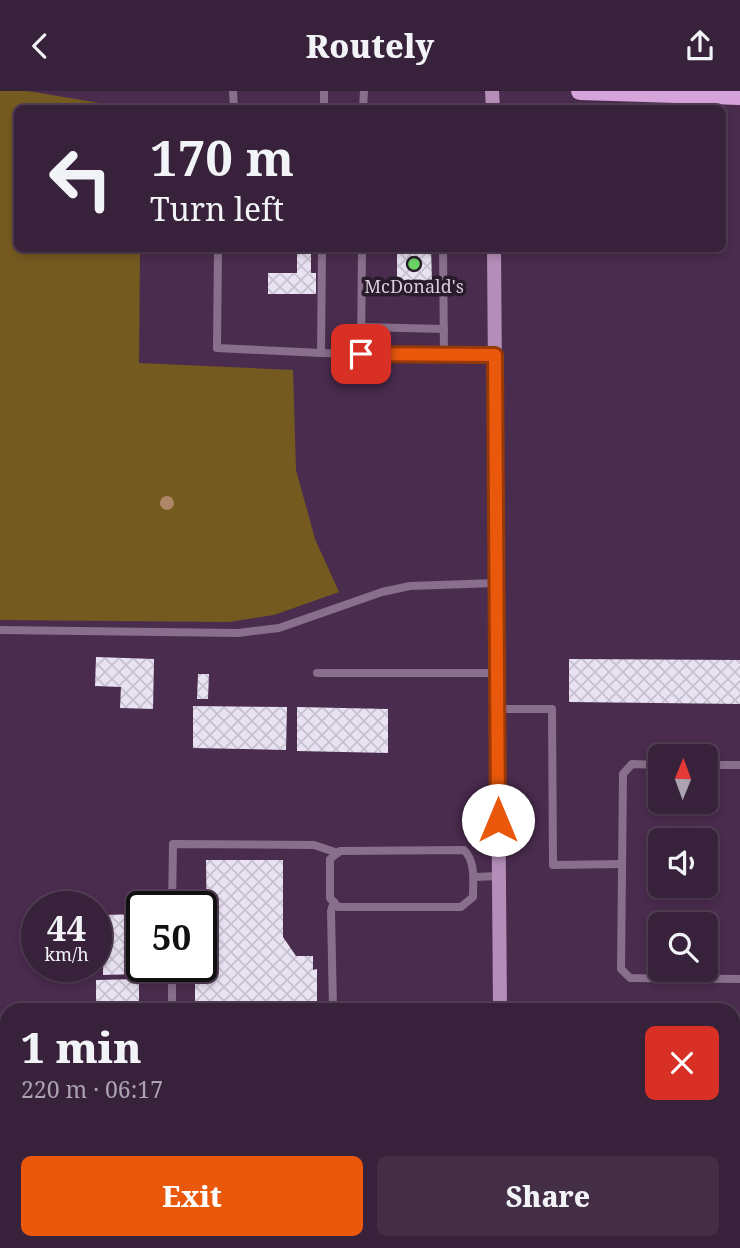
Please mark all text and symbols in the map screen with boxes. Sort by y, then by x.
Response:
text: Routely [306,24,434,67]
icon: back [21,27,59,65]
icon: share [681,27,719,65]
text: 170 m [150,124,294,190]
icon: left [35,133,126,224]
text: Turn left [150,187,284,230]
marker: McDonald's [406,256,422,272]
place label: McDonald's [364,274,464,298]
pin [331,324,391,384]
icon: arrive [342,335,380,373]
north arrow [648,744,718,814]
map controls [648,744,718,982]
position arrow [461,783,535,857]
button: sound [648,828,718,898]
speed limit sign: 50 [126,891,217,982]
text: 44 [47,904,86,951]
button: search [648,912,718,982]
text: km/h [44,942,89,966]
text: 1 min [21,1018,142,1075]
button: close [645,1026,719,1100]
text: 220 m · 06:17 [21,1073,163,1105]
button: Exit [21,1156,363,1236]
button: Share [377,1156,719,1236]

